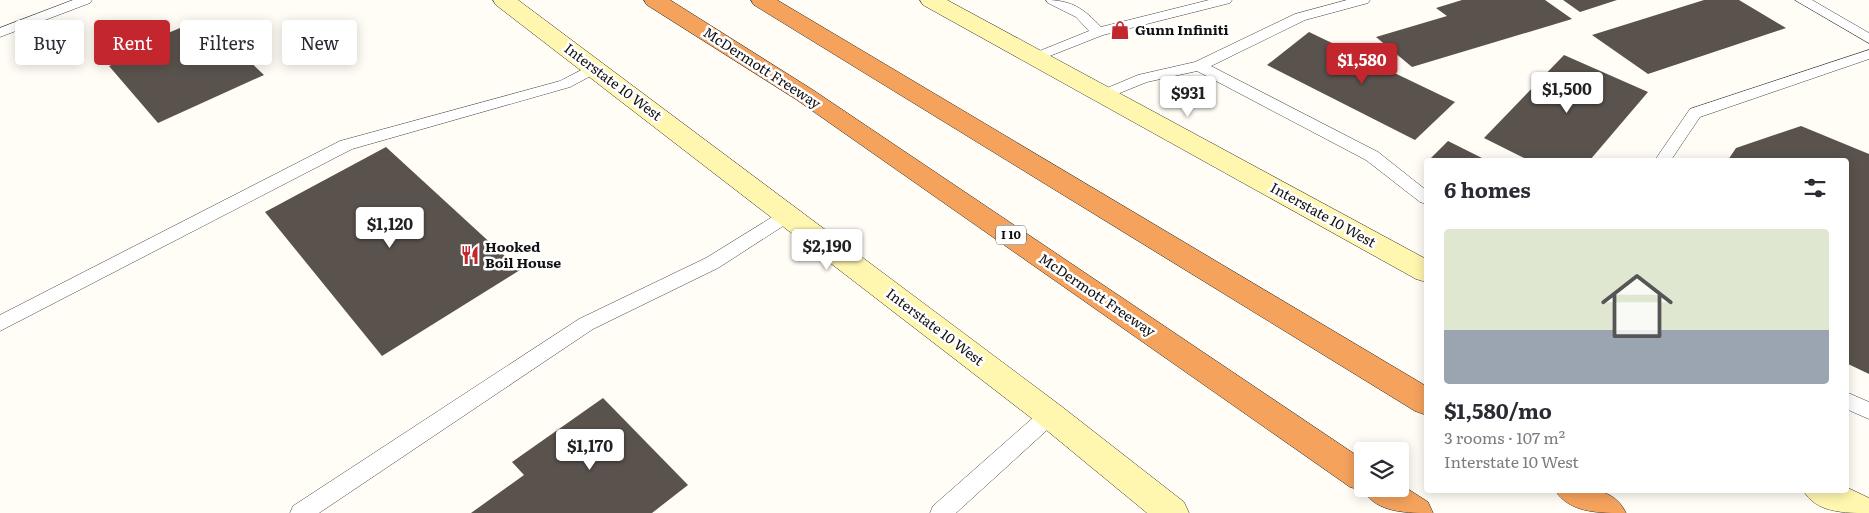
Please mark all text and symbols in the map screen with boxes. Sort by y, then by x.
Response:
shop icon: Gunn Infiniti [1109,19,1131,41]
place label: Gunn Infiniti [1135,19,1229,39]
chip: Buy [15,20,84,65]
chip: Rent [94,20,170,65]
chip: Filters [180,20,272,65]
chip: New [282,20,357,65]
street label: McDermott Freeway [700,22,826,113]
street label: Interstate 10 West [560,38,667,125]
pin: $1,580 [1321,42,1403,85]
text: $1,580 [1337,47,1387,71]
pin: $1,500 [1526,72,1608,114]
pin: $931 [1158,76,1218,118]
text: $1,500 [1542,76,1592,100]
text: $931 [1171,80,1205,104]
text: 6 homes [1444,173,1531,204]
icon: filters [1801,174,1829,202]
street label: Interstate 10 West [1267,177,1380,252]
pin: $1,120 [349,206,431,249]
text: $1,120 [367,211,413,235]
road number: I 10 [996,226,1026,244]
pin: $2,190 [786,228,868,271]
text: $2,190 [802,233,852,257]
place label: Hooked Boil House [485,236,561,272]
restaurant icon: Hooked Boil House [459,244,481,266]
street label: McDermott Freeway [1035,248,1161,341]
icon: home [1592,261,1682,351]
street label: Interstate 10 West [882,283,989,370]
text: $1,580/mo [1444,394,1552,425]
text: 3 rooms · 107 m² [1444,425,1565,449]
pin: $1,170 [549,428,631,471]
text: $1,170 [567,433,613,457]
map controls [1354,442,1409,497]
button: layers [1354,442,1409,497]
text: Interstate 10 West [1444,449,1579,473]

